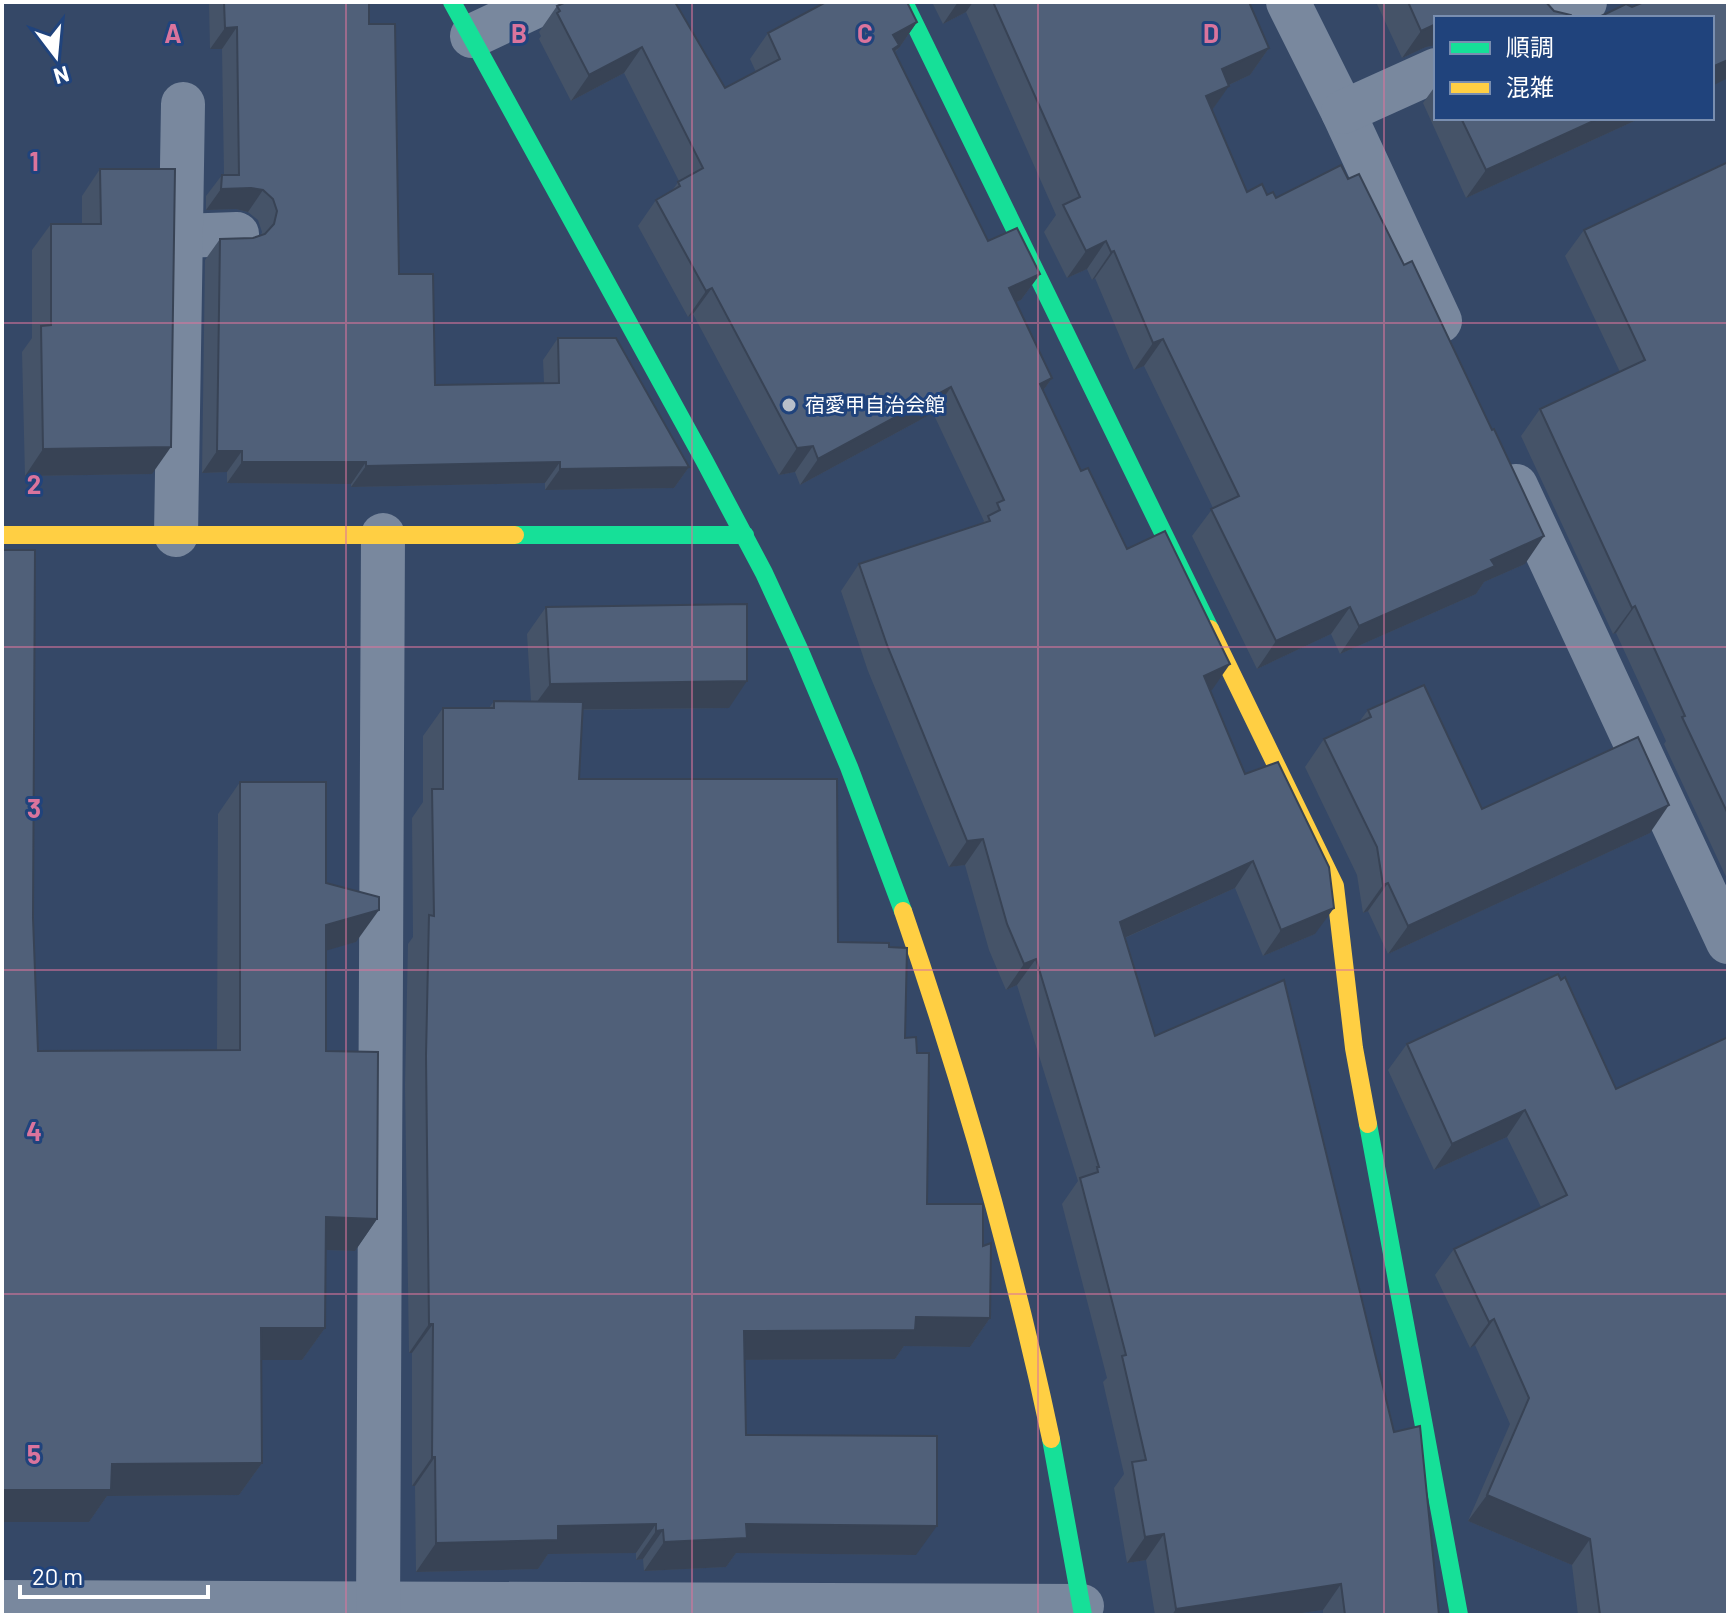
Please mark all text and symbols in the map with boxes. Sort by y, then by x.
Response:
north arrow [16,16,96,96]
legend [1434,16,1714,120]
text: A [164,17,182,48]
text: B [511,17,527,48]
text: C [857,17,873,48]
text: D [1203,17,1219,48]
text: 順調 [1506,32,1554,61]
text: N [51,62,72,91]
text: 混雑 [1506,72,1554,101]
text: 1 [29,145,39,176]
place label: 宿愛甲自治会館 [805,392,945,416]
marker: 宿愛甲自治会館 [780,396,798,414]
text: 2 [27,468,41,499]
text: 3 [27,792,41,823]
text: 4 [26,1115,42,1146]
text: 5 [27,1438,41,1469]
scale bar [20,1549,208,1599]
text: 20 m [32,1561,83,1590]

